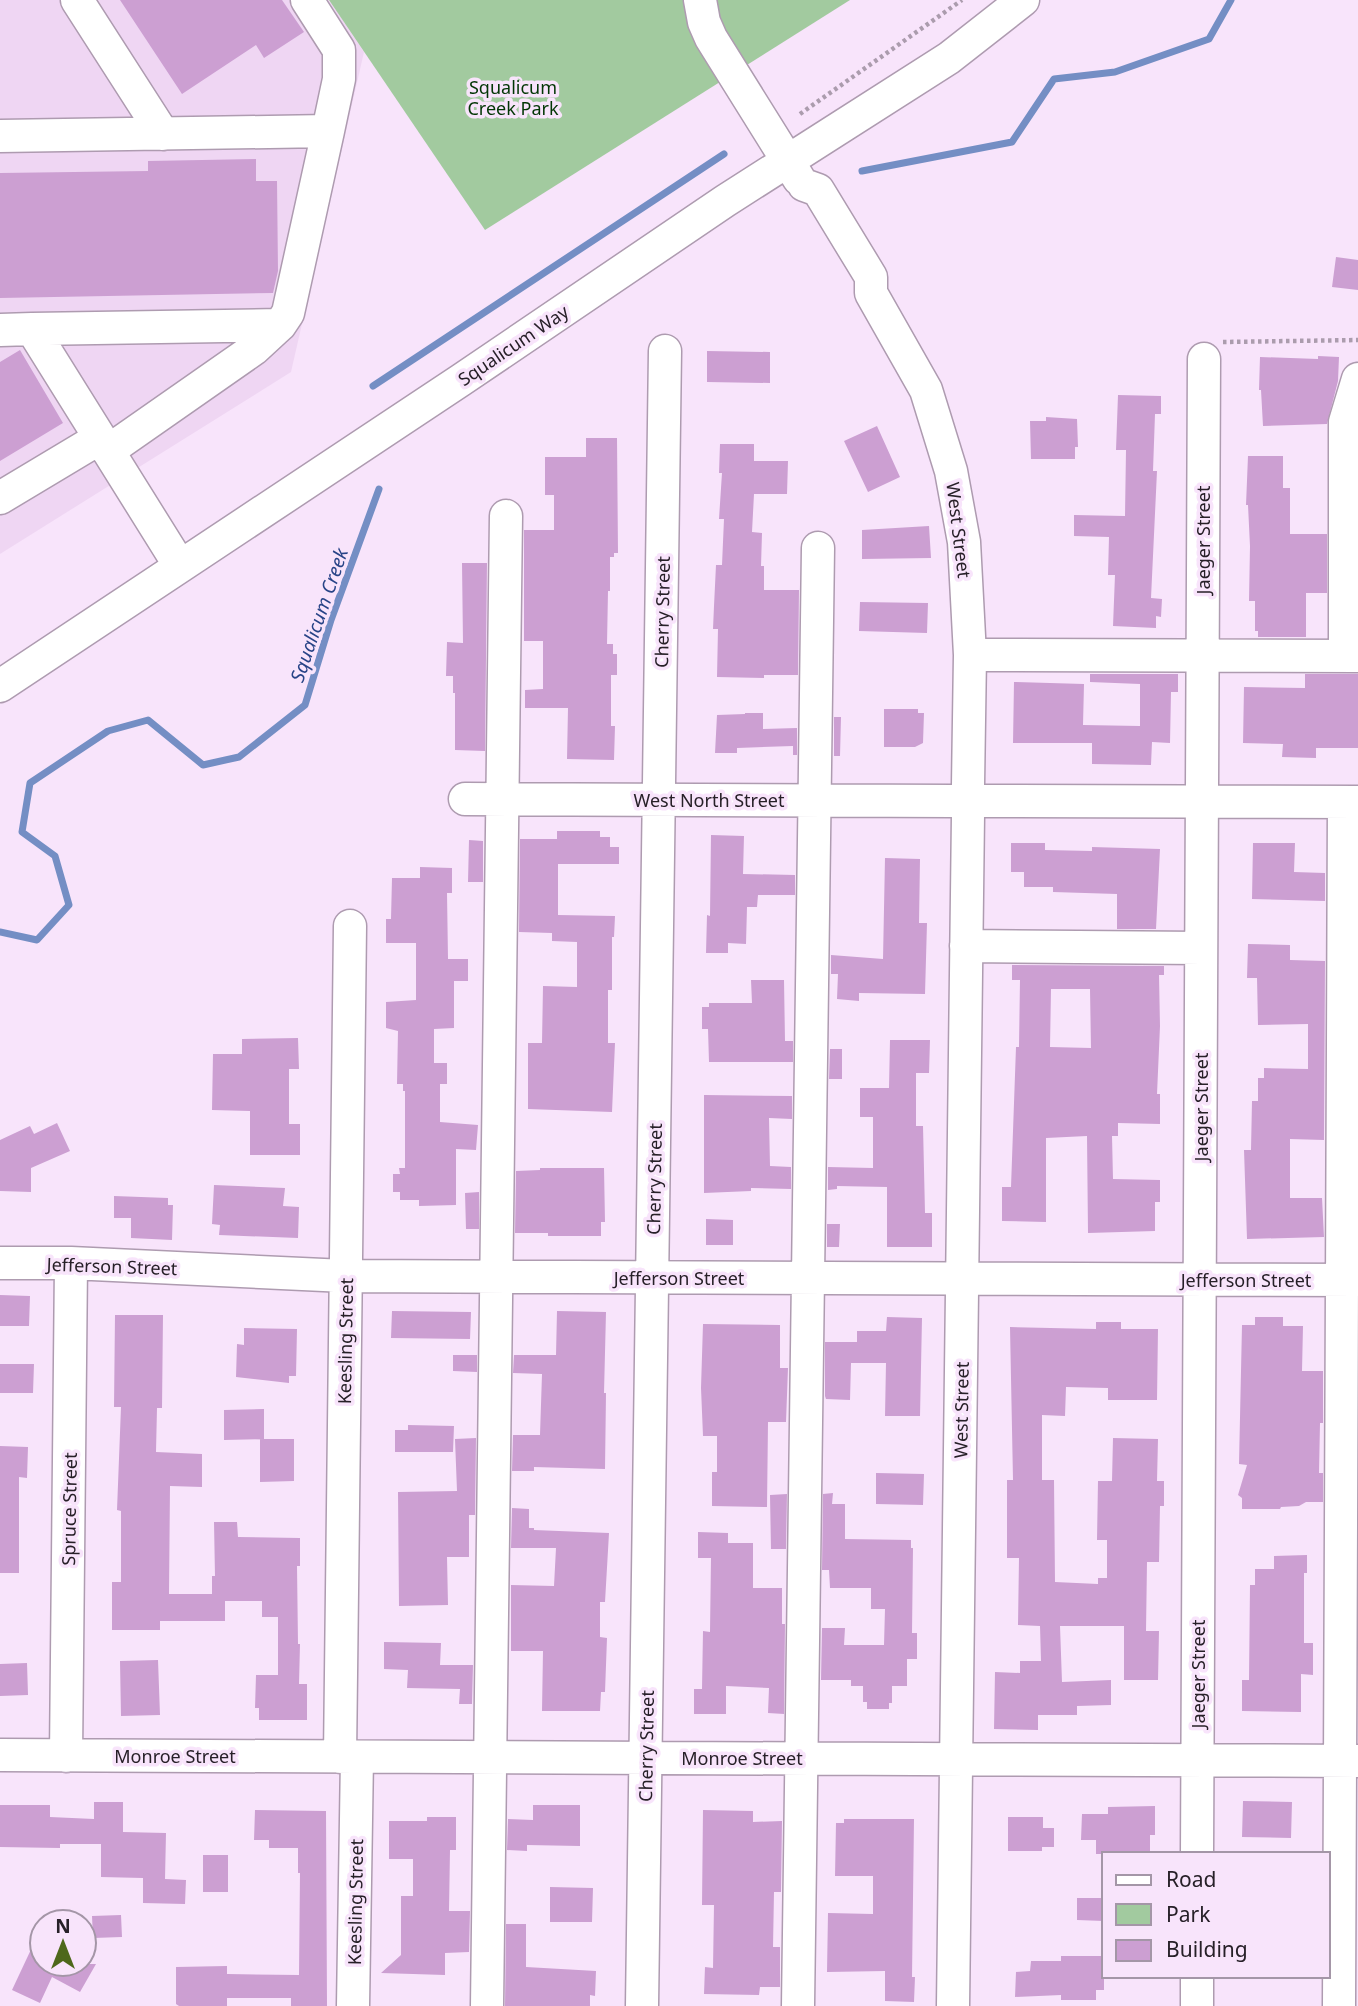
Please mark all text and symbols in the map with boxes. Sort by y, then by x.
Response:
park label: Squalicum Creek Park [467,75,559,120]
street label: Squalicum Way [453,299,574,391]
street label: West Street [941,481,977,580]
street label: Jaeger Street [1191,485,1215,596]
water label: Squalicum Creek [284,544,354,685]
street label: Cherry Street [649,555,675,668]
street label: West North Street [634,788,785,812]
street label: Jaeger Street [1189,1052,1213,1163]
street label: Cherry Street [641,1122,667,1235]
street label: Jefferson Street [44,1252,178,1280]
street label: Jefferson Street [612,1266,745,1290]
street label: Jefferson Street [1179,1268,1312,1292]
street label: Keesling Street [332,1277,358,1404]
street label: West Street [948,1361,974,1458]
street label: Spruce Street [56,1452,82,1566]
street label: Jaeger Street [1186,1619,1210,1730]
street label: Cherry Street [633,1689,659,1802]
street label: Monroe Street [114,1744,236,1768]
street label: Monroe Street [681,1746,803,1770]
street label: Keesling Street [342,1838,368,1965]
legend [1102,1852,1330,1978]
text: Road [1166,1865,1216,1893]
text: Park [1166,1900,1211,1928]
north arrow [28,1908,98,1978]
text: N [55,1913,71,1939]
text: Building [1166,1935,1248,1963]

